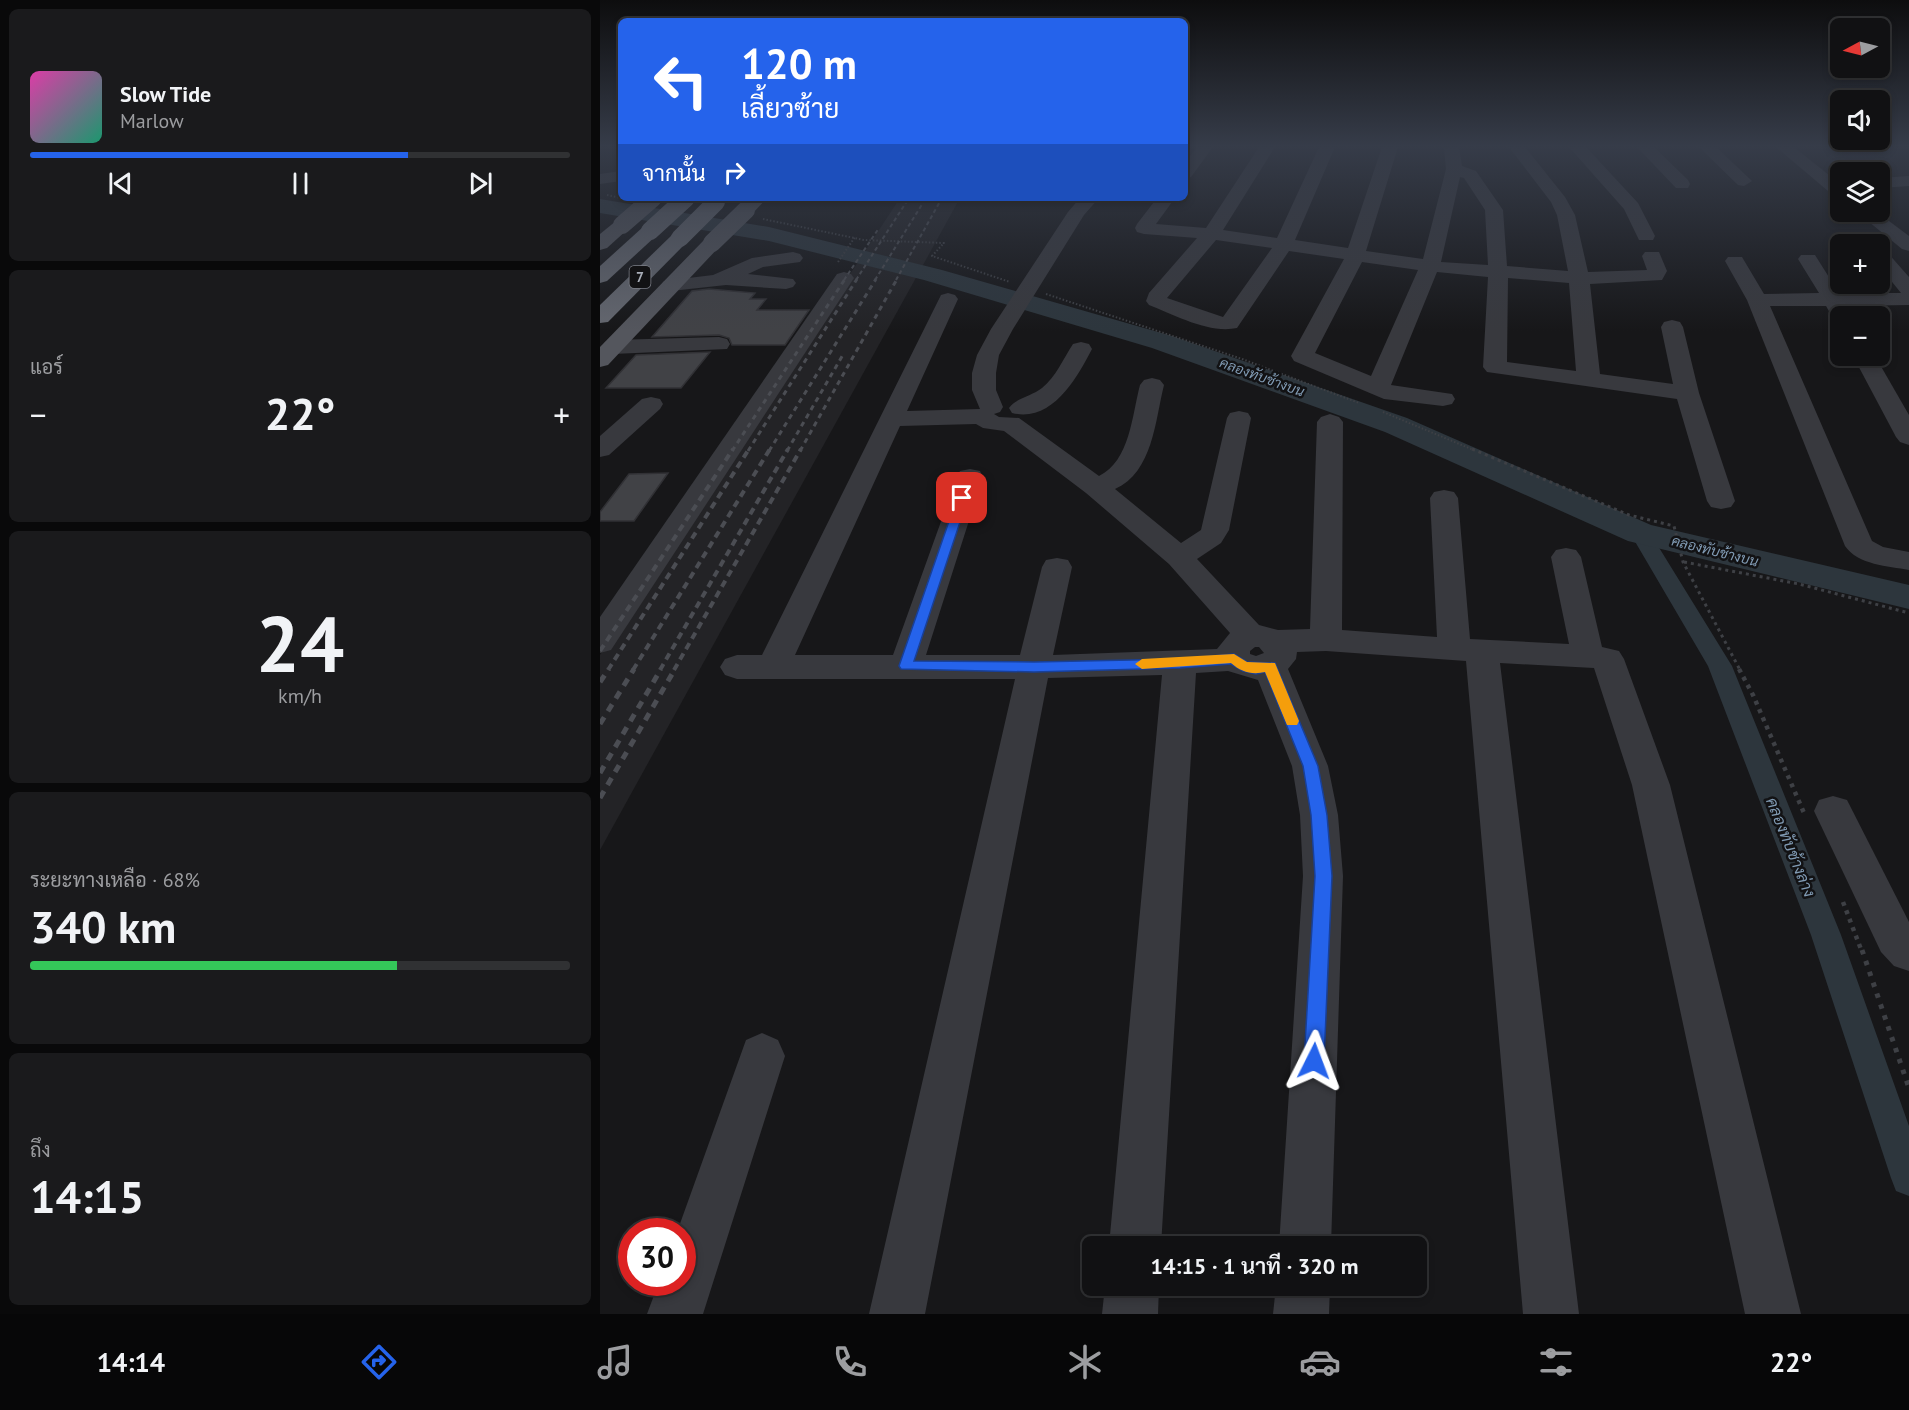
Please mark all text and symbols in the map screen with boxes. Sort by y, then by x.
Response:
north arrow [1830,18,1890,78]
map controls [1830,18,1890,366]
text: 120 m [741,36,857,91]
icon: left [642,42,720,120]
text: Slow Tide [120,80,211,108]
button: sound [1830,90,1890,150]
text: เลี้ยวซ้าย [741,91,839,125]
text: Marlow [120,108,184,134]
icon: right [718,156,751,189]
text: จากนั้น [642,159,706,187]
button: layers [1830,162,1890,222]
icon: previous [104,167,137,200]
icon: pause [284,167,317,200]
icon: next [464,167,497,200]
button: + [1830,234,1890,294]
road number: 7 [630,266,651,288]
button: − [1830,306,1890,366]
water label: คลองทับช้างบน [1217,353,1307,401]
text: แอร์ [30,354,63,380]
text: 22° [265,384,335,442]
text: − [30,393,47,436]
text: + [553,393,570,436]
pin [936,472,987,523]
icon: arrive [945,481,978,514]
water label: คลองทับช้างบน [1670,532,1760,571]
text: 24 [256,593,344,694]
text: km/h [278,683,322,709]
water label: คลองทับช้างล่าง [1762,794,1821,900]
text: ระยะทางเหลือ · 68% [30,867,200,893]
text: 340 km [30,897,176,955]
position arrow [1282,1029,1346,1093]
text: ถึง [30,1137,51,1163]
text: 14:15 [30,1167,144,1225]
speed limit sign: 30 [618,1218,696,1296]
text: 14:15 · 1 นาที · 320 m [1151,1252,1358,1280]
icon: directions [358,1341,400,1383]
icon: music [594,1341,636,1383]
icon: phone [829,1341,871,1383]
icon: climate [1064,1341,1106,1383]
icon: car [1299,1341,1341,1383]
icon: filters [1535,1341,1577,1383]
text: 14:14 [97,1345,165,1379]
text: 22° [1770,1345,1812,1379]

